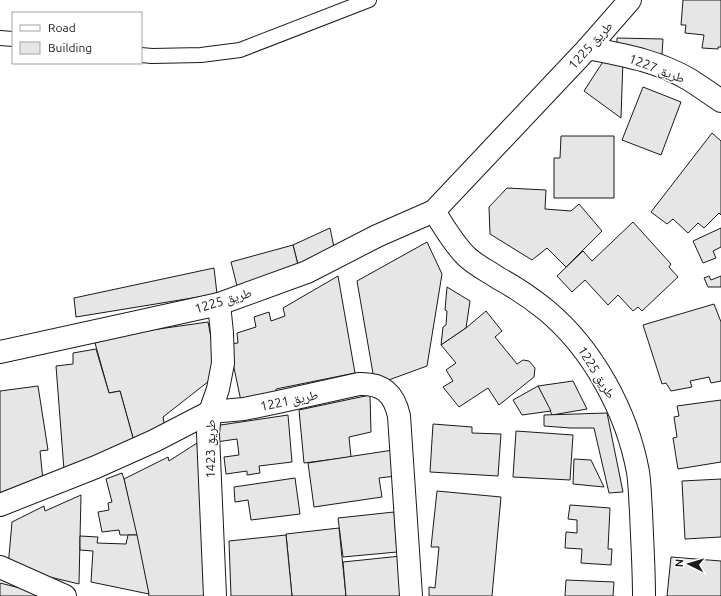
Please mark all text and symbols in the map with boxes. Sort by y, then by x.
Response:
legend [12,12,142,64]
street label: طريق 1225 [565,18,616,73]
text: Road [48,21,76,34]
text: Building [48,41,92,54]
street label: طريق 1227 [626,51,687,87]
street label: طريق 1225 [193,285,254,317]
street label: طريق 1225 [574,343,619,402]
street label: طريق 1221 [259,387,320,415]
street label: طريق 1423 [203,420,219,478]
north arrow [669,544,709,584]
text: N [673,559,685,568]

